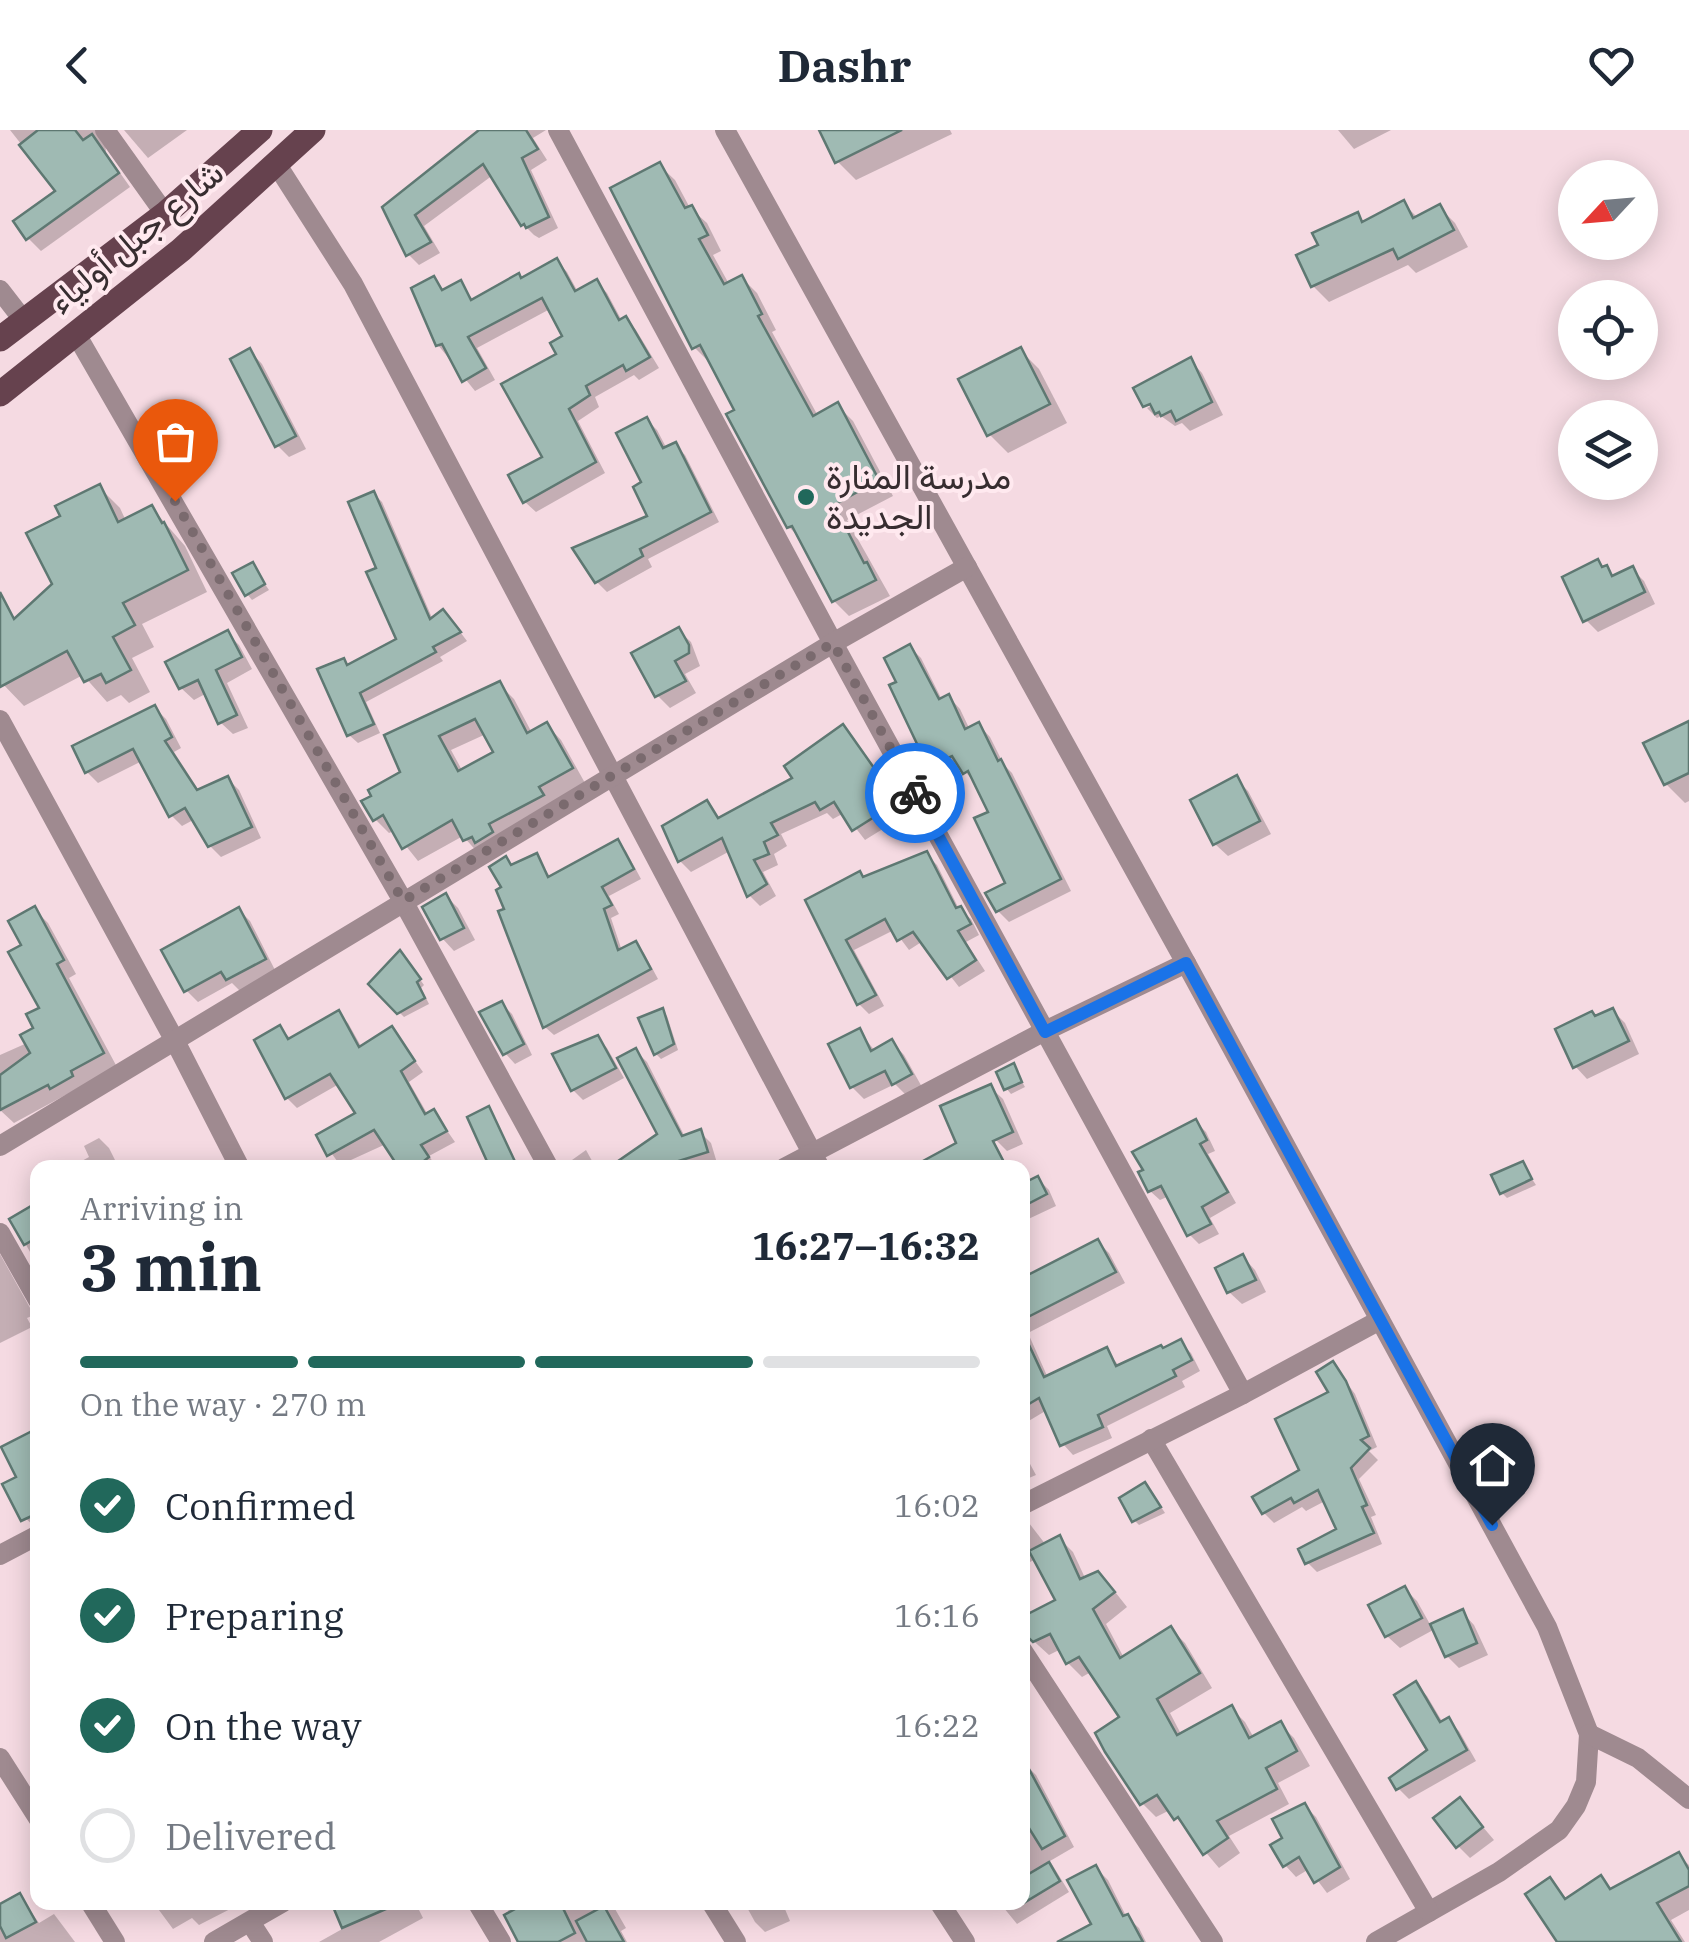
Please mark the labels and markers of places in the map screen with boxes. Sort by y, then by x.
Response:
pin [133,399,218,502]
place label: مدرسة المنارة الجديدة [826,453,1011,539]
marker: مدرسة المنارة الجديدة [795,486,817,508]
pin [1450,1423,1535,1526]

